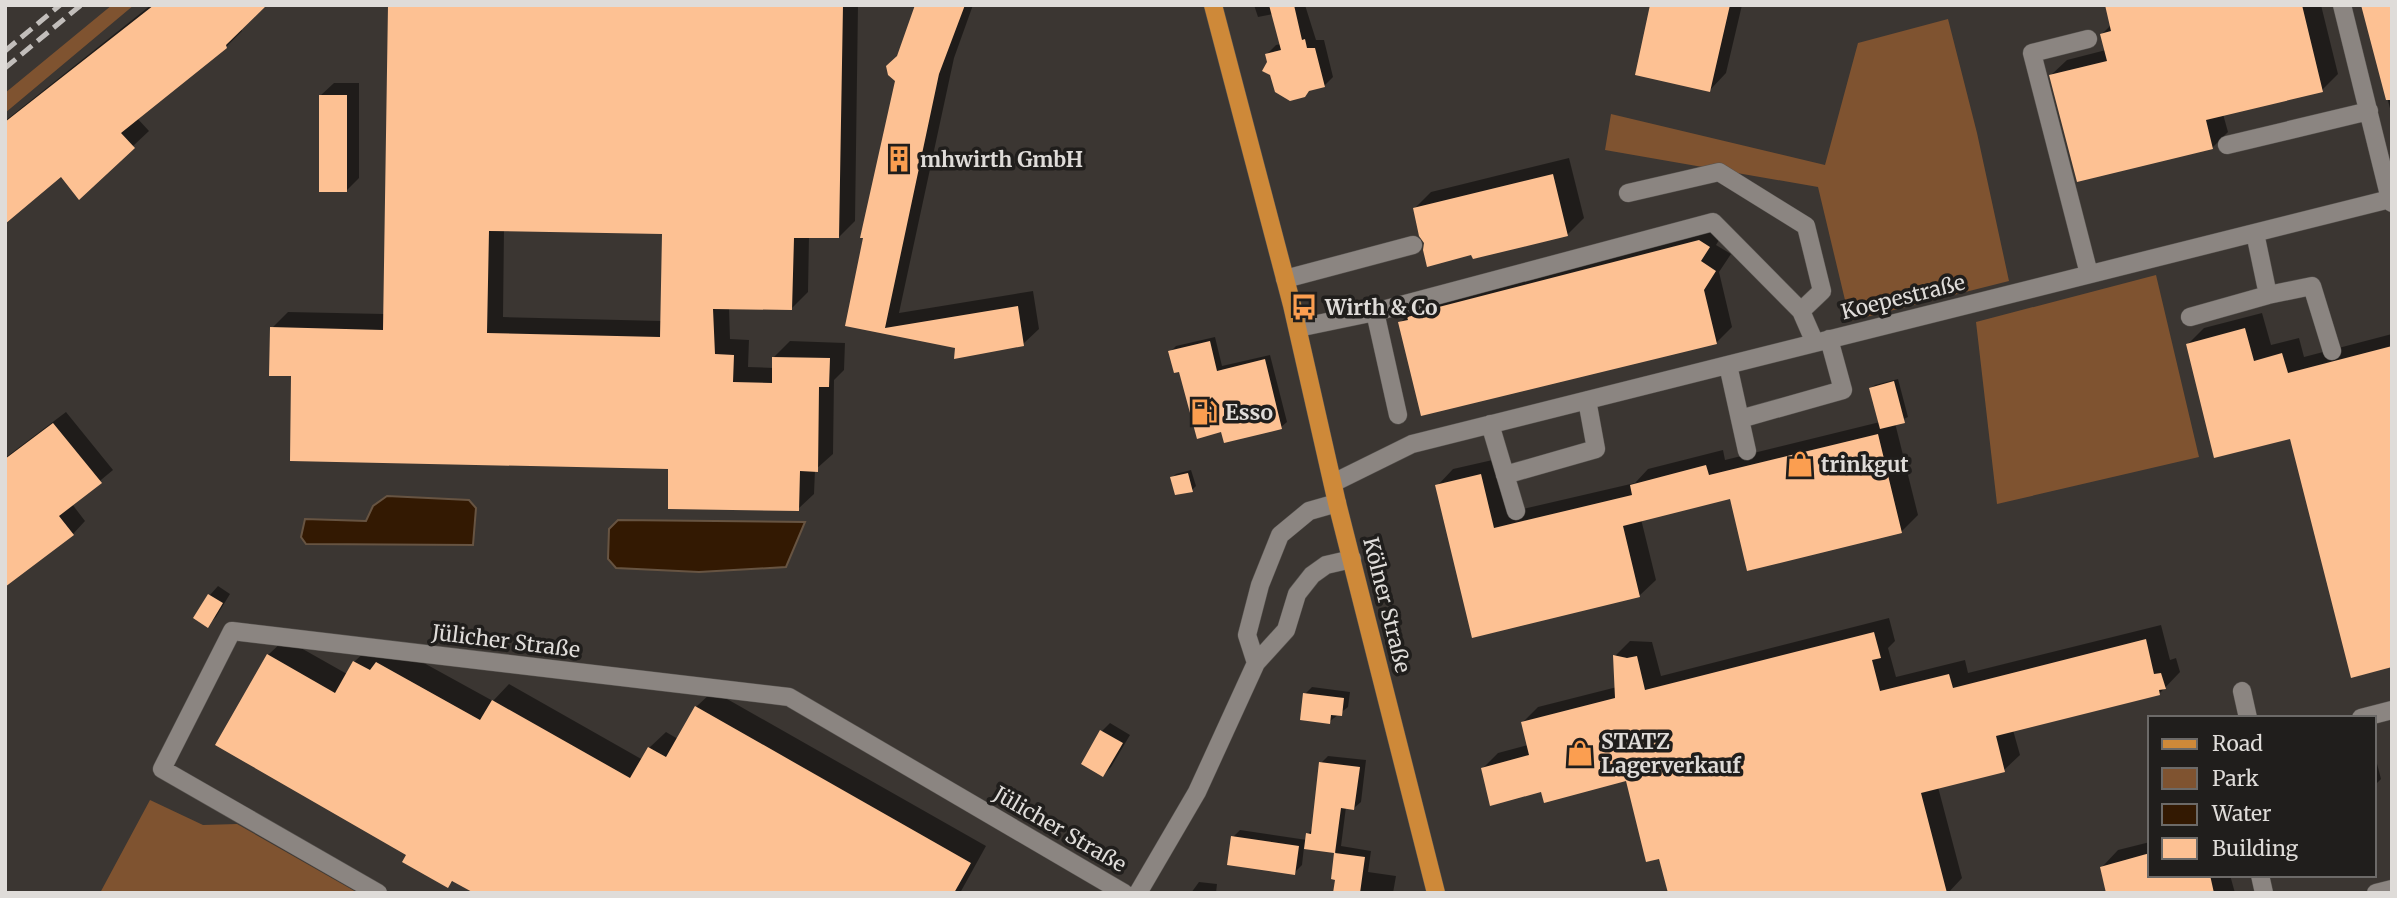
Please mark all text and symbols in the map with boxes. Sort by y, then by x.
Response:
building icon: mhwirth GmbH [884,144,914,174]
place label: mhwirth GmbH [920,146,1083,173]
street label: Koepestraße [1838,269,1968,325]
bus stop icon: Wirth & Co [1289,292,1319,322]
place label: Wirth & Co [1324,294,1438,321]
fuel station icon: Esso [1189,397,1219,427]
place label: Esso [1225,399,1273,426]
shop icon: trinkgut [1785,449,1815,479]
place label: trinkgut [1821,451,1909,478]
street label: Kölner Straße [1357,534,1417,676]
street label: Jülicher Straße [429,618,582,663]
legend [2148,716,2376,877]
place label: STATZ Lagerverkauf [1601,728,1742,779]
text: Road [2212,730,2263,757]
shop icon: STATZ Lagerverkauf [1565,738,1595,768]
text: Park [2212,765,2259,792]
street label: Jülicher Straße [988,780,1131,878]
text: Water [2211,800,2271,827]
text: Building [2212,835,2299,862]

